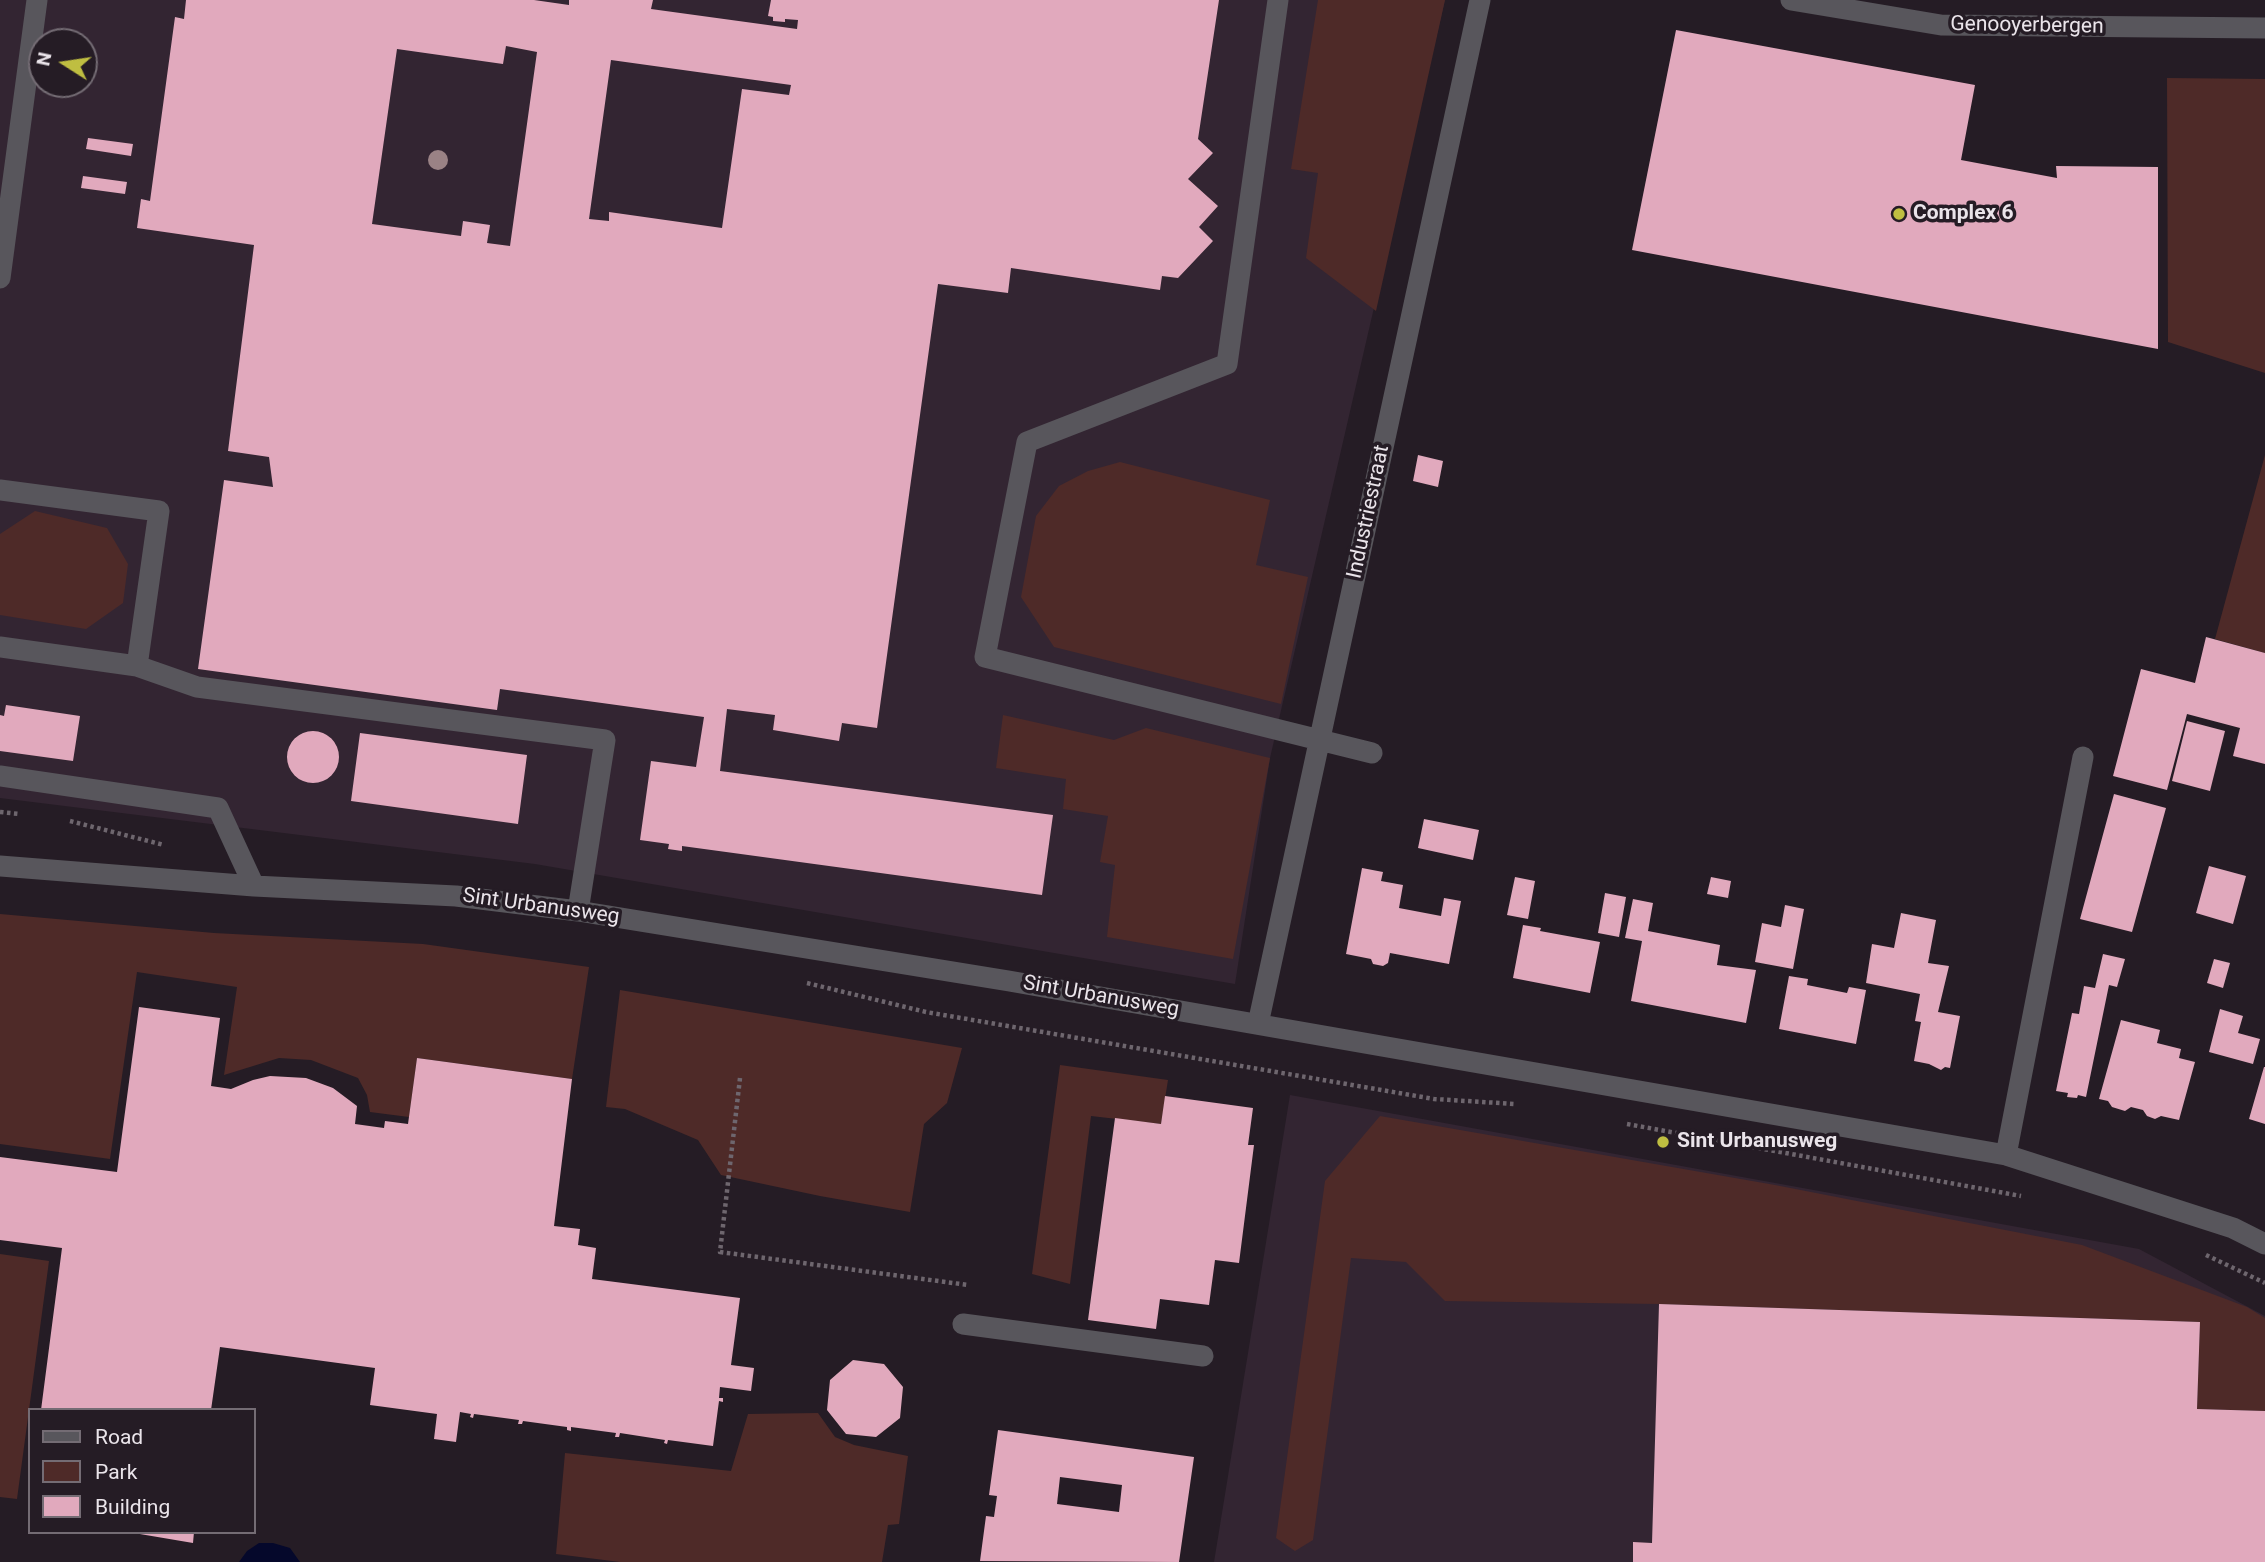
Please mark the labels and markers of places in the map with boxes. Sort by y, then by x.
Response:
place label: Complex 6 [1913,201,2013,227]
marker: Complex 6 [1891,206,1907,222]
place label: Sint Urbanusweg [1677,1129,1837,1155]
marker: Sint Urbanusweg [1655,1134,1671,1150]

